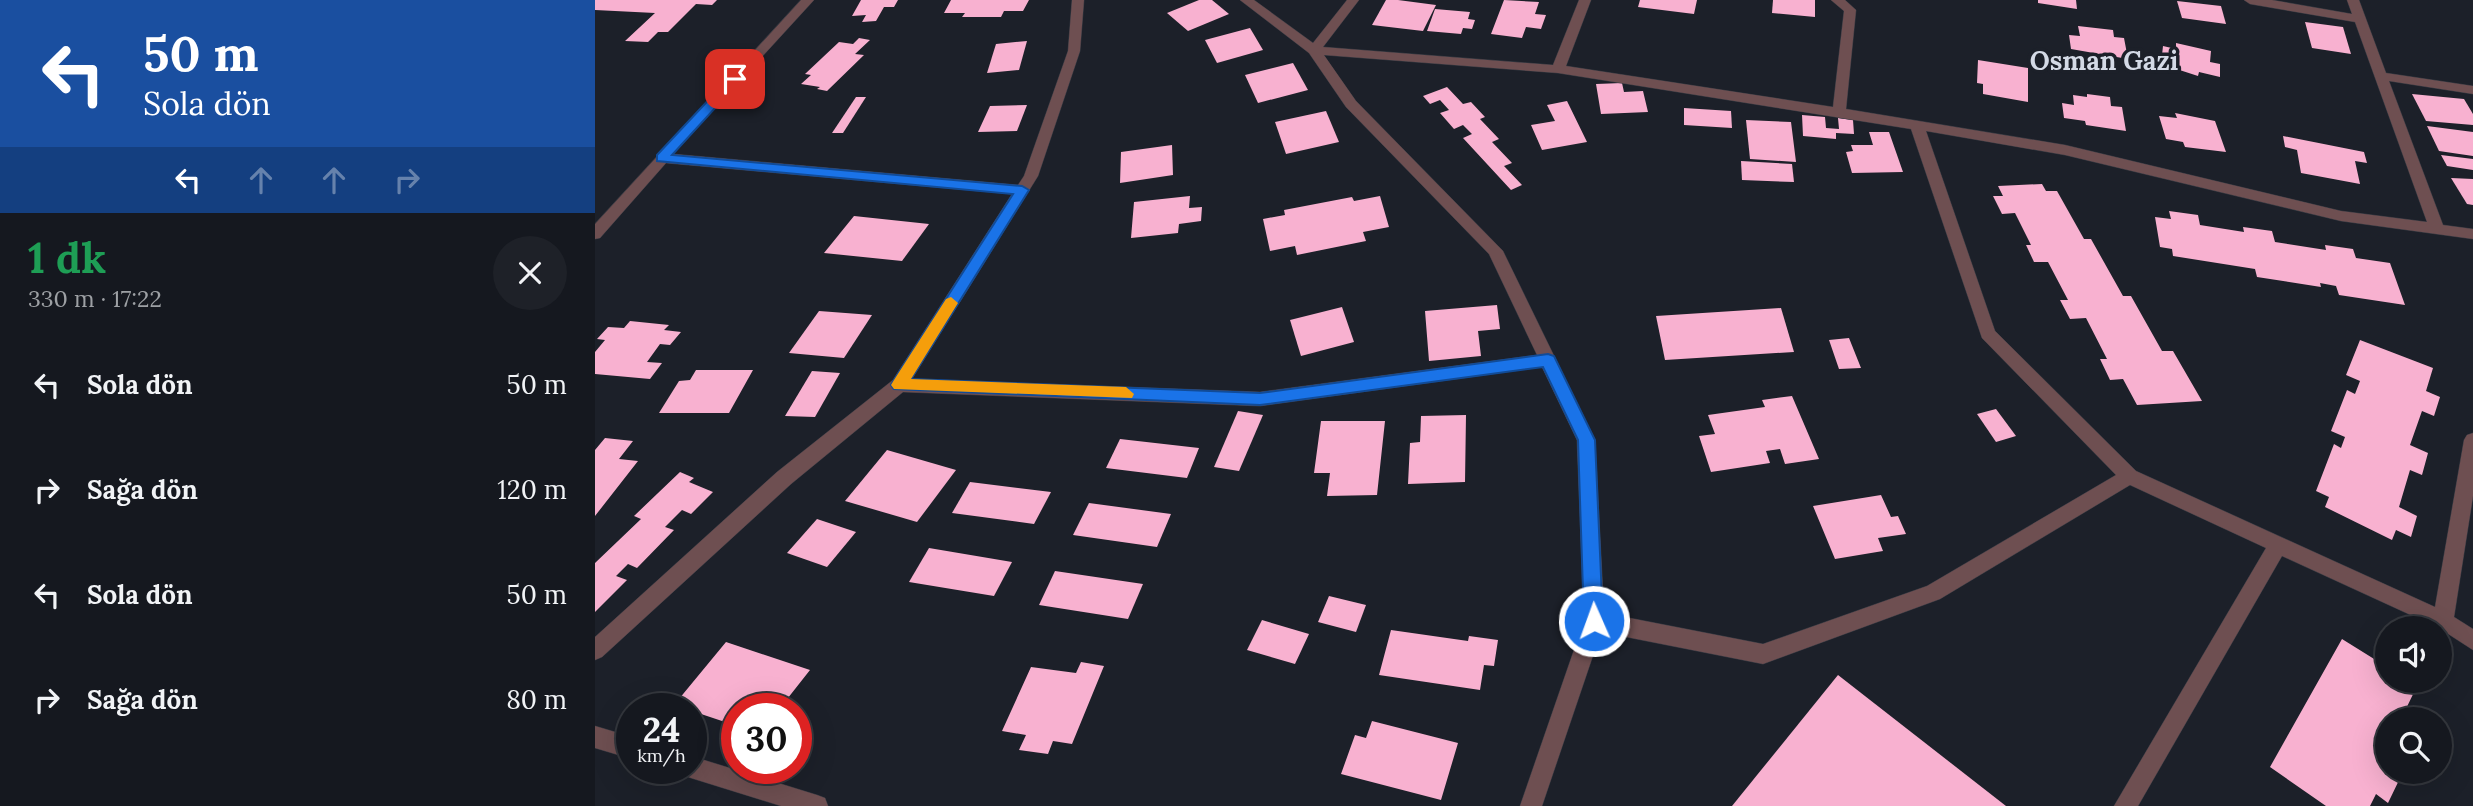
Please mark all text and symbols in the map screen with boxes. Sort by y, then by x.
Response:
text: 50 m [143,22,259,84]
icon: left [28,28,119,119]
district label: Osman Gazi [2030,44,2178,77]
pin [705,49,765,109]
icon: arrive [716,60,754,98]
text: Sola dön [143,83,271,124]
icon: left [169,161,207,199]
icon: ahead [242,161,280,199]
icon: ahead [315,161,353,199]
icon: right [388,161,426,199]
text: 1 dk [28,231,106,285]
button: close [493,236,567,310]
text: 330 m · 17:22 [28,284,162,313]
icon: left [28,366,66,404]
text: Sola dön [87,368,193,401]
text: 50 m [507,368,567,401]
icon: right [28,471,66,509]
text: Sağa dön [87,473,198,506]
text: 120 m [497,473,567,506]
icon: left [28,576,66,614]
text: Sola dön [87,578,193,611]
text: 50 m [507,578,567,611]
position arrow [1557,584,1631,658]
map controls [2375,616,2452,784]
button: sound [2375,616,2452,693]
icon: right [28,681,66,719]
text: Sağa dön [87,683,198,716]
text: 80 m [506,683,567,716]
speed limit sign: 30 [721,693,812,784]
text: 24 [643,707,680,752]
button: search [2375,707,2452,784]
text: km/h [637,744,686,767]

